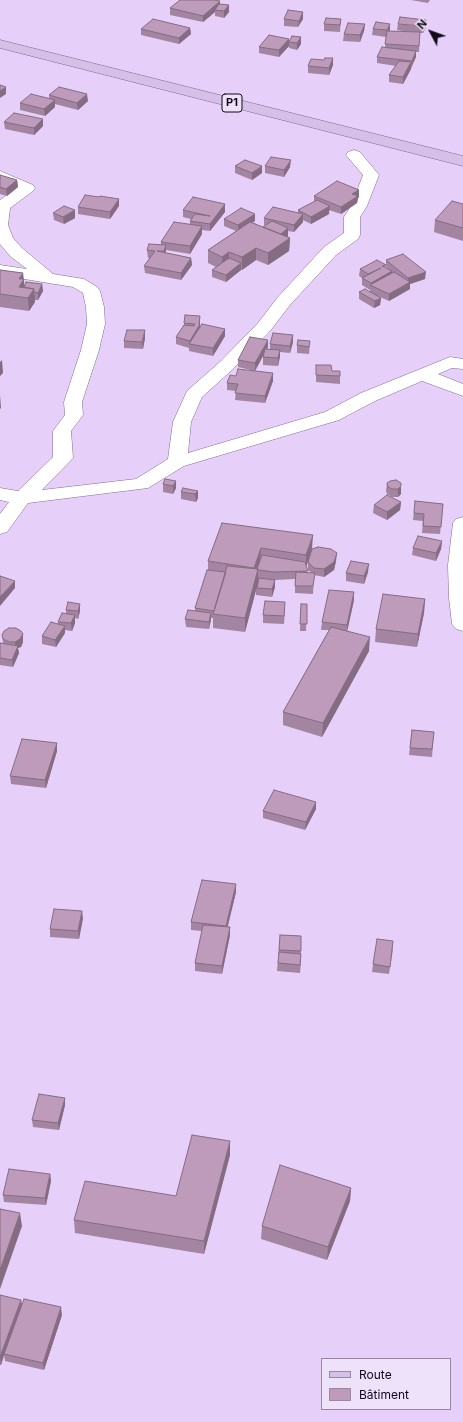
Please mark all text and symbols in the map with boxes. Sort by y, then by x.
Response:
north arrow [411,12,451,52]
text: N [414,16,430,32]
road number: P1 [222,94,242,112]
legend [321,1358,451,1410]
text: Route [359,1367,392,1382]
text: Bâtiment [359,1387,409,1402]

